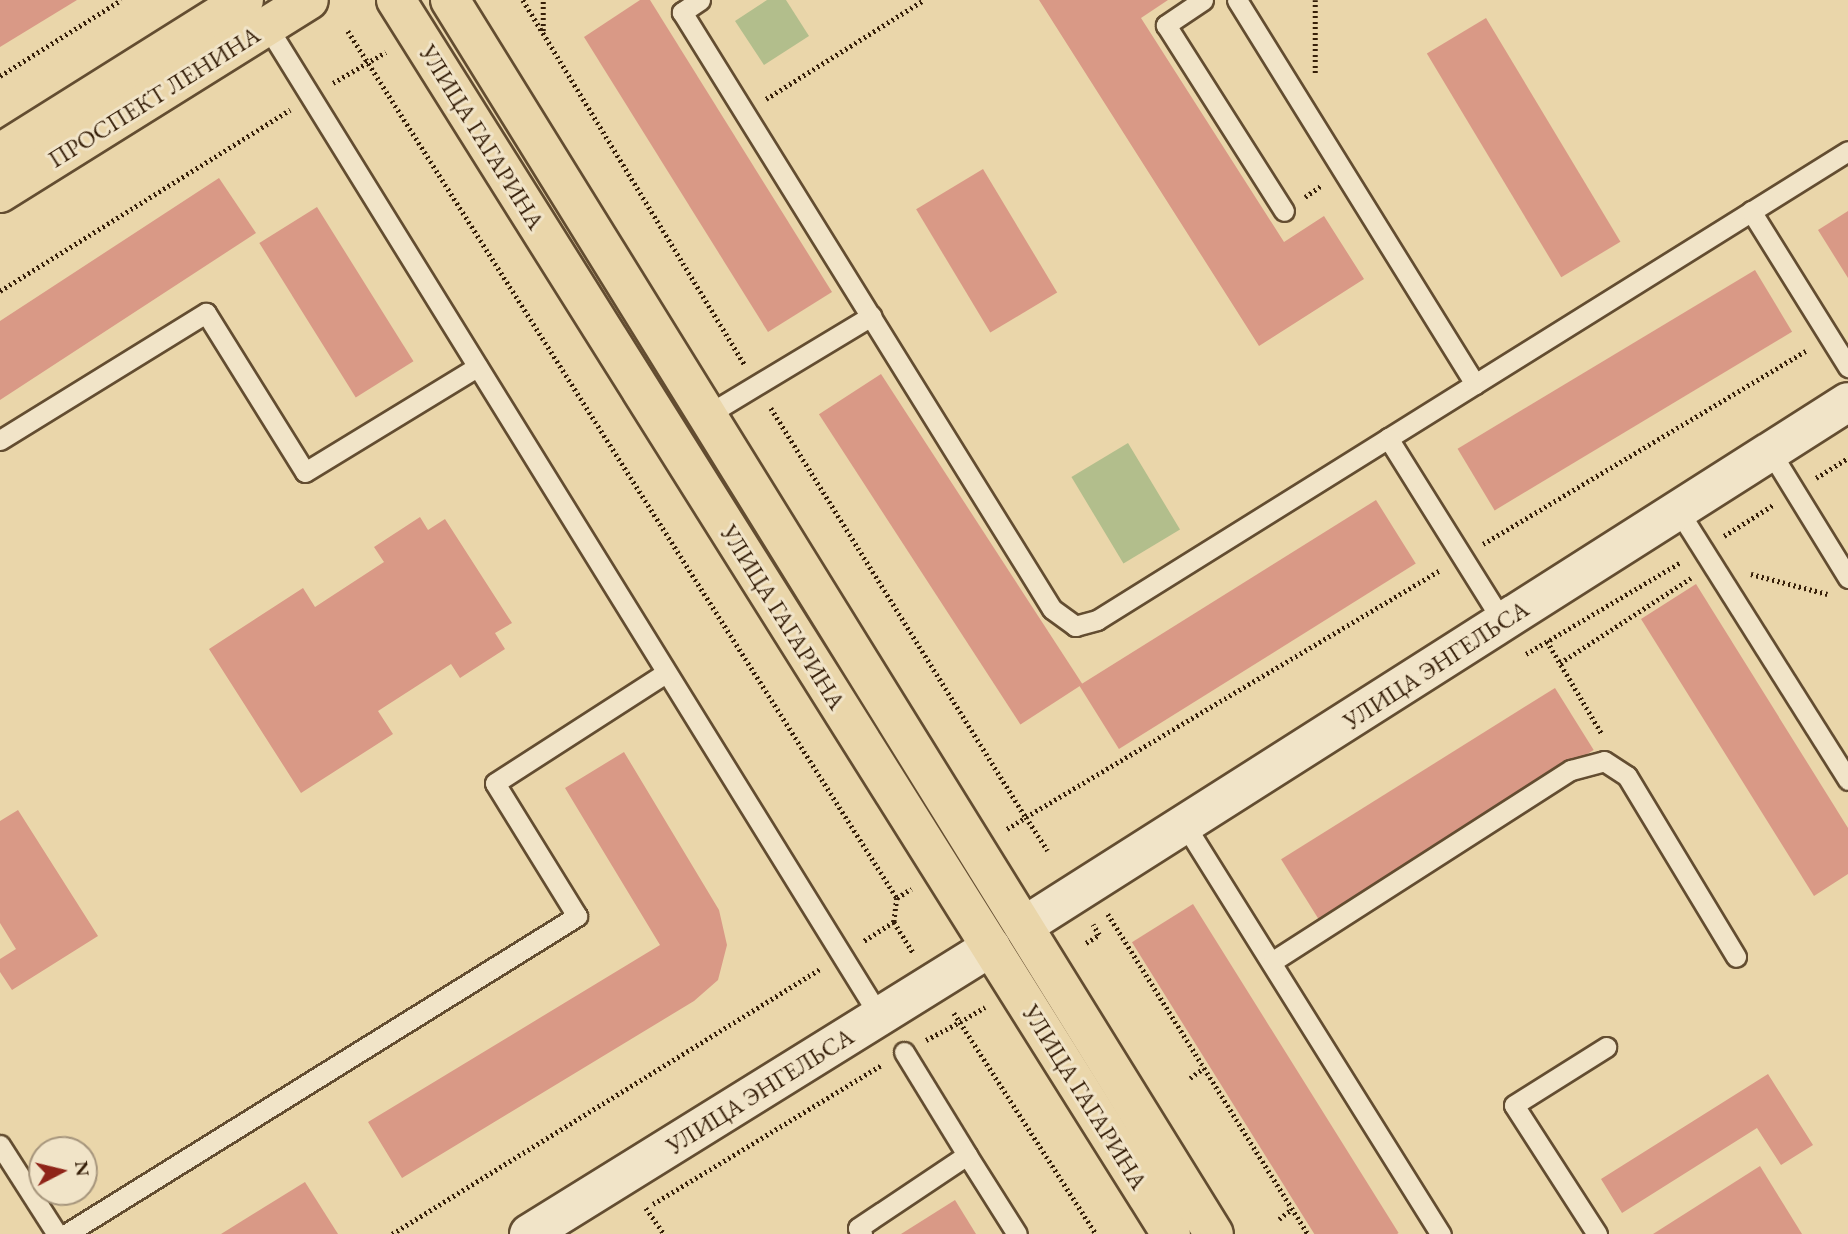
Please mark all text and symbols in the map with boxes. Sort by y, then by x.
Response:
street label: ПРОСПЕКТ ЛЕНИНА [43,20,265,174]
street label: УЛИЦА ГАГАРИНА [413,39,551,235]
street label: УЛИЦА ГАГАРИНА [714,519,852,715]
street label: УЛИЦА ЭНГЕЛЬСА [1338,594,1534,736]
street label: УЛИЦА ГАГАРИНА [1016,999,1154,1195]
street label: УЛИЦА ЭНГЕЛЬСА [661,1022,859,1160]
north arrow [28,1136,98,1206]
text: N [69,1159,96,1178]

